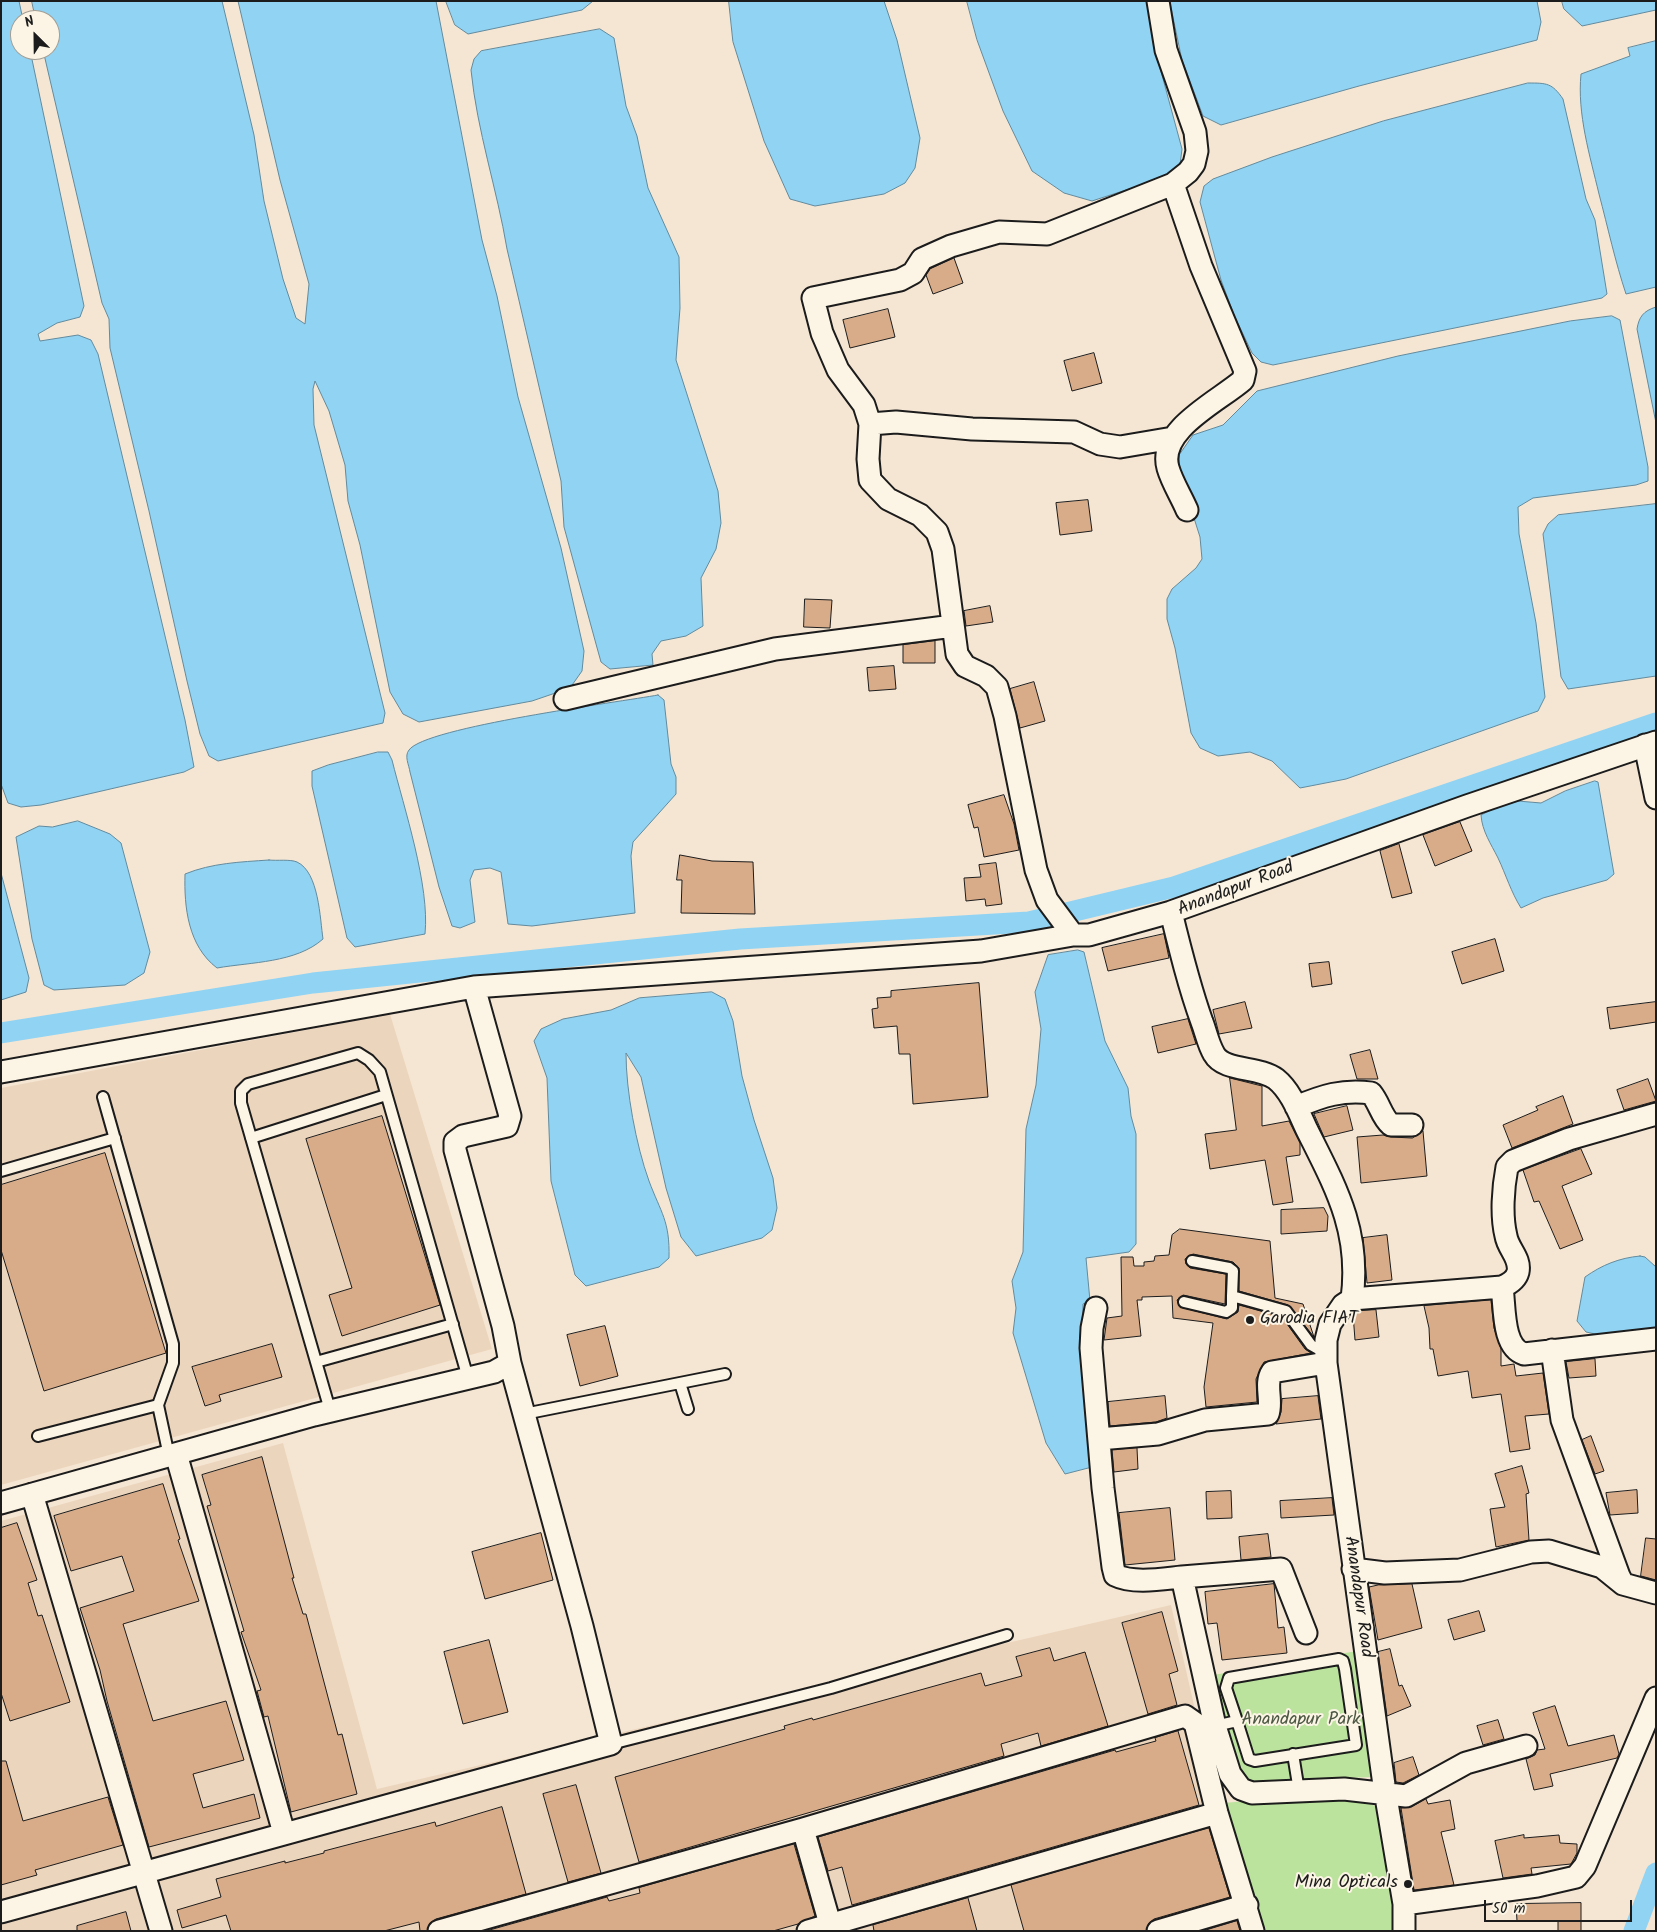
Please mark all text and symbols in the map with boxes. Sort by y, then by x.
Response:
north arrow [10,10,60,60]
text: N [21,10,38,34]
street label: Anandapur Road [1175,858,1297,922]
place label: Garodia FIAT [1260,1309,1358,1331]
marker: Garodia FIAT [1244,1314,1256,1326]
street label: Anandapur Road [1338,1535,1376,1659]
park label: Anandapur Park [1241,1710,1361,1732]
place label: Mina Opticals [1295,1873,1398,1895]
marker: Mina Opticals [1402,1878,1414,1890]
scale bar [1487,1890,1634,1922]
text: 50 m [1492,1897,1526,1921]

